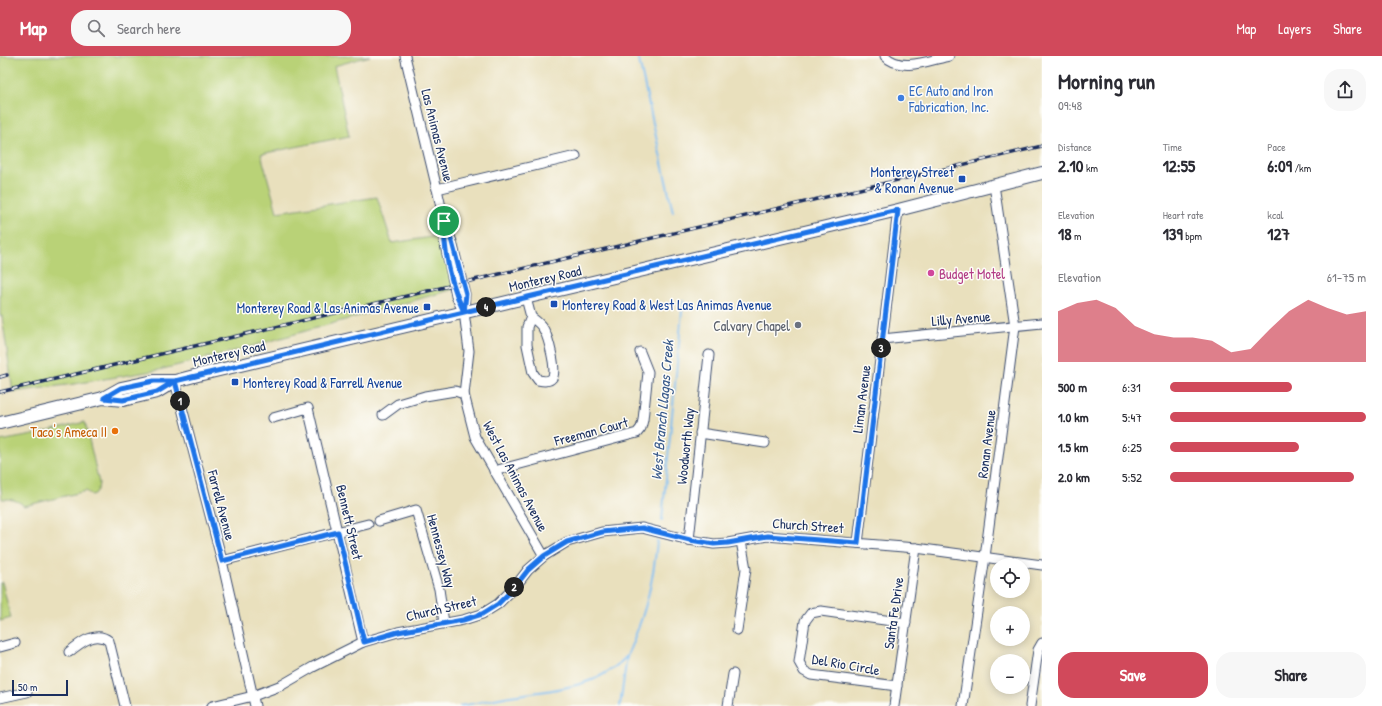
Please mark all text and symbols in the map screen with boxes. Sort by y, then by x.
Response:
search box [71,10,351,46]
text: Map [20,15,47,41]
icon: search [85,17,107,39]
text: Search here [117,18,181,39]
text: Map [1236,19,1256,38]
text: Layers [1278,19,1311,38]
text: Share [1333,19,1362,38]
text: Morning run [1058,66,1155,96]
button: share [1324,69,1366,111]
place label: EC Auto and Iron Fabrication, Inc. [908,81,993,116]
street label: Las Animas Avenue [417,87,459,184]
marker: EC Auto and Iron Fabrication, Inc. [896,93,906,103]
text: 09:48 [1058,96,1082,114]
text: Distance [1058,140,1092,154]
text: Time [1163,140,1182,154]
text: Pace [1267,140,1286,154]
text: 2.10 [1058,154,1083,177]
text: 12:55 [1163,154,1195,177]
text: 6:09 [1267,154,1292,177]
text: km [1083,161,1098,175]
text: /km [1292,161,1311,175]
place label: Monterey Street & Ronan Avenue [871,162,954,197]
marker: Monterey Street & Ronan Avenue [957,174,967,184]
pin [427,204,461,238]
text: Elevation [1058,208,1095,222]
text: Heart rate [1163,208,1204,222]
text: kcal [1267,208,1283,222]
icon: arrive [433,210,455,232]
text: 18 [1058,222,1072,245]
text: 139 [1163,222,1183,245]
text: 127 [1267,222,1290,245]
text: m [1072,229,1082,243]
text: bpm [1183,229,1202,243]
street label: Monterey Road [507,260,584,297]
place label: Budget Motel [939,264,1005,284]
marker: Budget Motel [926,268,936,278]
text: Elevation [1058,268,1101,286]
text: 61–75 m [1327,268,1366,286]
place label: Monterey Road & West Las Animas Avenue [562,295,772,315]
pin: 4 [476,297,496,317]
place label: Monterey Road & Las Animas Avenue [237,298,419,318]
marker: Monterey Road & West Las Animas Avenue [549,299,559,309]
text: 4 [484,300,488,314]
marker: Monterey Road & Las Animas Avenue [422,302,432,312]
street label: Lilly Avenue [931,306,992,331]
place label: Calvary Chapel [713,316,790,336]
marker: Calvary Chapel [793,320,803,330]
street label: Monterey Road [191,335,268,372]
water label: West Branch Llagas Creek [645,337,679,481]
pin: 3 [871,338,891,358]
text: 3 [879,341,883,355]
street label: Liman Avenue [847,363,875,434]
place label: Monterey Road & Farrell Avenue [243,373,403,393]
marker: Monterey Road & Farrell Avenue [230,377,240,387]
text: 500 m [1058,378,1087,396]
text: 6:31 [1122,378,1141,396]
pin: 1 [170,391,190,411]
text: 1 [178,394,182,408]
street label: Woodworth Way [672,407,699,485]
street label: Ronan Avenue [972,408,1000,479]
text: 1.0 km [1058,408,1089,426]
text: 5:47 [1122,408,1142,426]
street label: Freeman Court [551,412,630,450]
street label: West Las Animas Avenue [479,418,553,535]
place label: Taco's Ameca II [30,422,107,441]
marker: Taco's Ameca II [110,426,120,436]
text: 1.5 km [1058,438,1088,456]
text: 6:25 [1122,438,1142,456]
street label: Farrell Avenue [203,467,241,543]
text: 2.0 km [1058,468,1090,486]
text: 5:52 [1122,468,1142,486]
street label: Bennett Street [332,483,368,562]
street label: Hennessey Way [422,512,461,590]
street label: Church Street [772,513,845,537]
map controls [990,558,1030,694]
button: locate [990,558,1030,598]
street label: Santa Fe Drive [879,576,907,650]
pin: 2 [504,577,524,597]
text: 2 [511,580,517,594]
street label: Church Street [404,591,478,625]
button: + [990,606,1030,646]
street label: Del Rio Circle [811,649,882,679]
button: Save [1058,652,1208,698]
button: Share [1216,652,1366,698]
button: − [990,654,1030,694]
scale bar [12,678,68,697]
text: 50 m [18,680,38,694]

